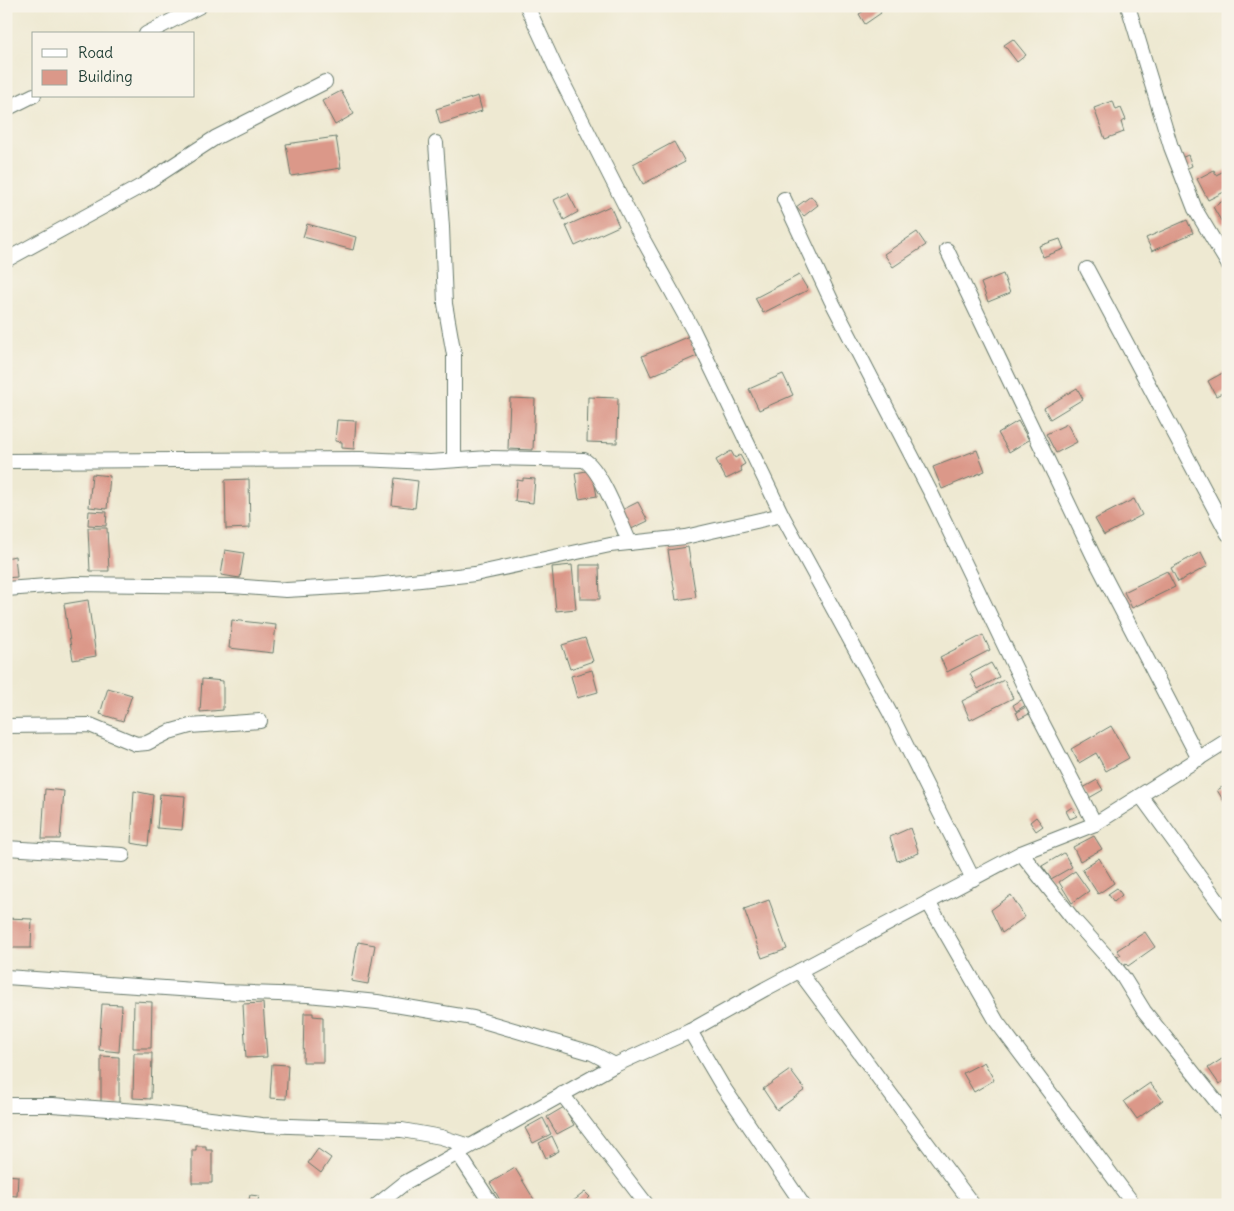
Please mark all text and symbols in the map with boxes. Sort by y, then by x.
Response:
legend [32,32,195,98]
text: Road [78,43,113,62]
text: Building [78,67,133,86]

